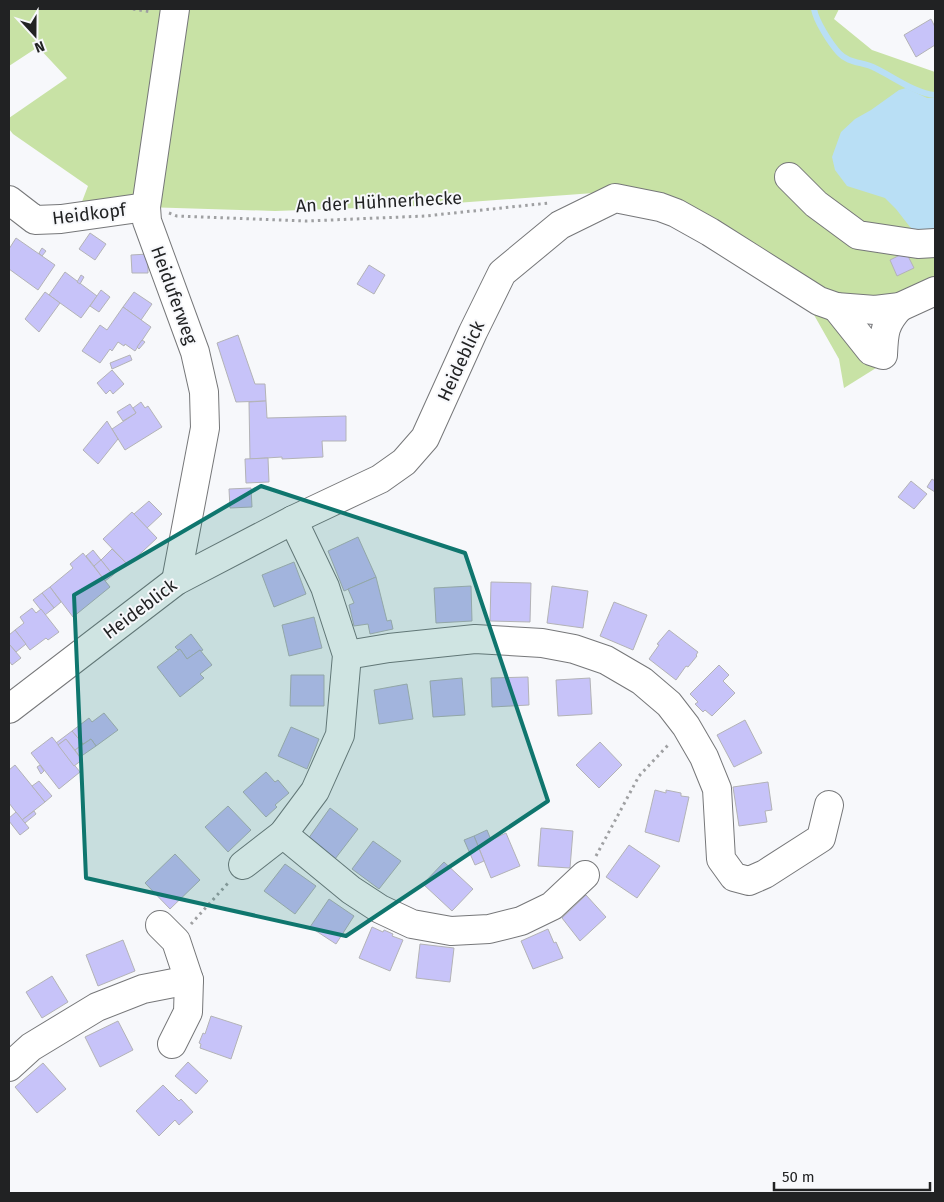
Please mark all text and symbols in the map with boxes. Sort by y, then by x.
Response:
north arrow [10,10,60,60]
text: N [32,37,47,56]
street label: An der Hühnerhecke [295,187,463,217]
street label: Heidkopf [51,198,129,229]
street label: Heiduferweg [146,243,202,348]
street label: Heideblick [433,316,490,405]
street label: Heideblick [99,574,182,644]
scale bar [774,1160,930,1192]
text: 50 m [782,1168,815,1186]

